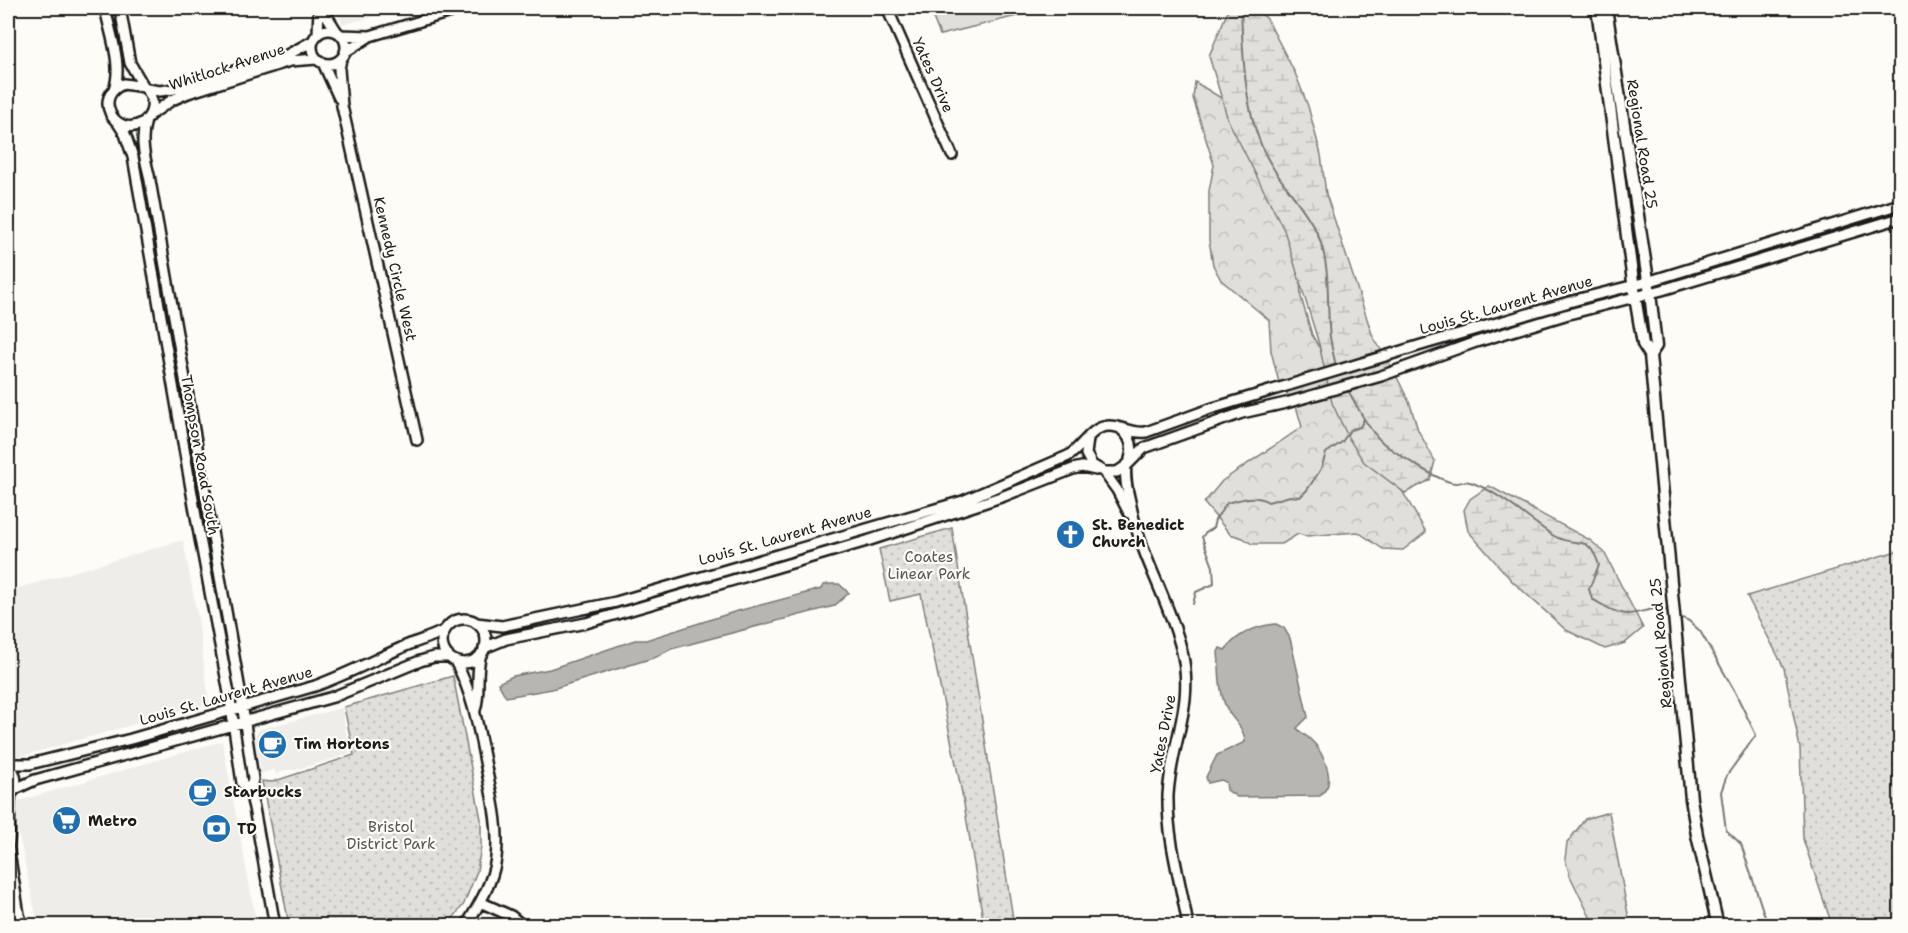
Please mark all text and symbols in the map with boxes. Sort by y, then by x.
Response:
street label: Yates Drive [908,34,958,116]
street label: Whitlock Avenue [166,39,288,95]
street label: Regional Road 25 [1622,78,1662,210]
street label: Kennedy Circle West [369,195,421,343]
street label: Louis St. Laurent Avenue [1417,271,1595,339]
street label: Thompson Road South [176,373,224,537]
street label: Louis St. Laurent Avenue [696,502,874,570]
place label: St. Benedict Church [1092,515,1184,552]
church icon: St. Benedict Church [1055,518,1087,550]
park label: Coates Linear Park [888,547,970,584]
street label: Regional Road 25 [1645,577,1677,709]
street label: Louis St. Laurent Avenue [137,662,315,730]
street label: Yates Drive [1146,693,1180,775]
cafe icon: Tim Hortons [257,728,289,760]
place label: Tim Hortons [294,734,390,754]
cafe icon: Starbucks [187,776,219,808]
place label: Starbucks [224,782,302,802]
supermarket icon: Metro [51,805,83,837]
place label: Metro [88,811,137,831]
bank icon: TD [200,813,232,845]
park label: Bristol District Park [346,817,436,854]
place label: TD [237,819,257,839]

